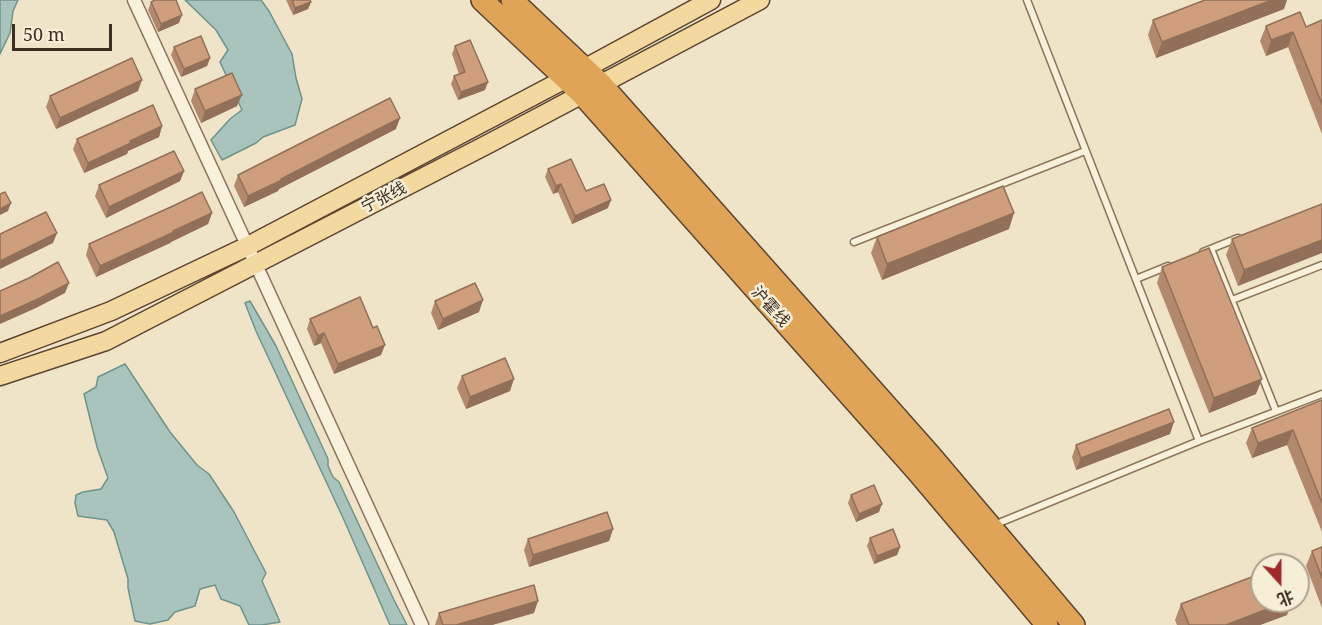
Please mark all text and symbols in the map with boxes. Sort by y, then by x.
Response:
scale bar [15,12,116,50]
text: 50 m [23,22,65,46]
street label: 宁张线 [358,179,410,217]
street label: 沪霍线 [747,283,793,331]
north arrow [1250,553,1310,613]
text: 北 [1274,585,1297,611]

